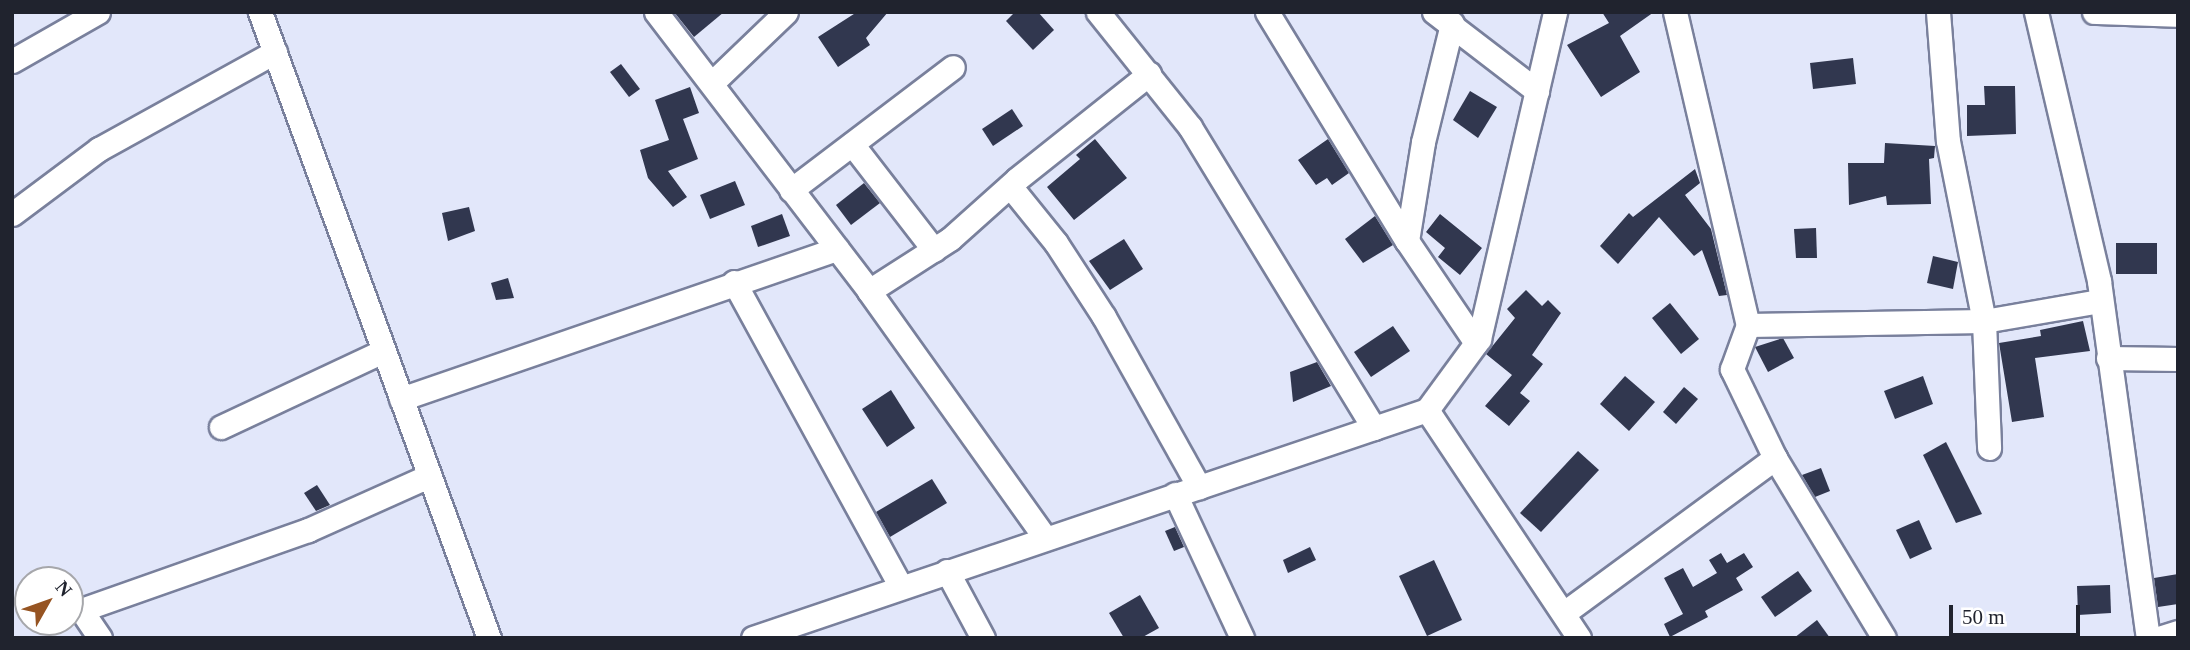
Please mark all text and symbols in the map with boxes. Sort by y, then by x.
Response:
north arrow [14,566,84,636]
text: N [51,576,76,600]
scale bar [1952,590,2083,634]
text: 50 m [1962,605,2005,629]

